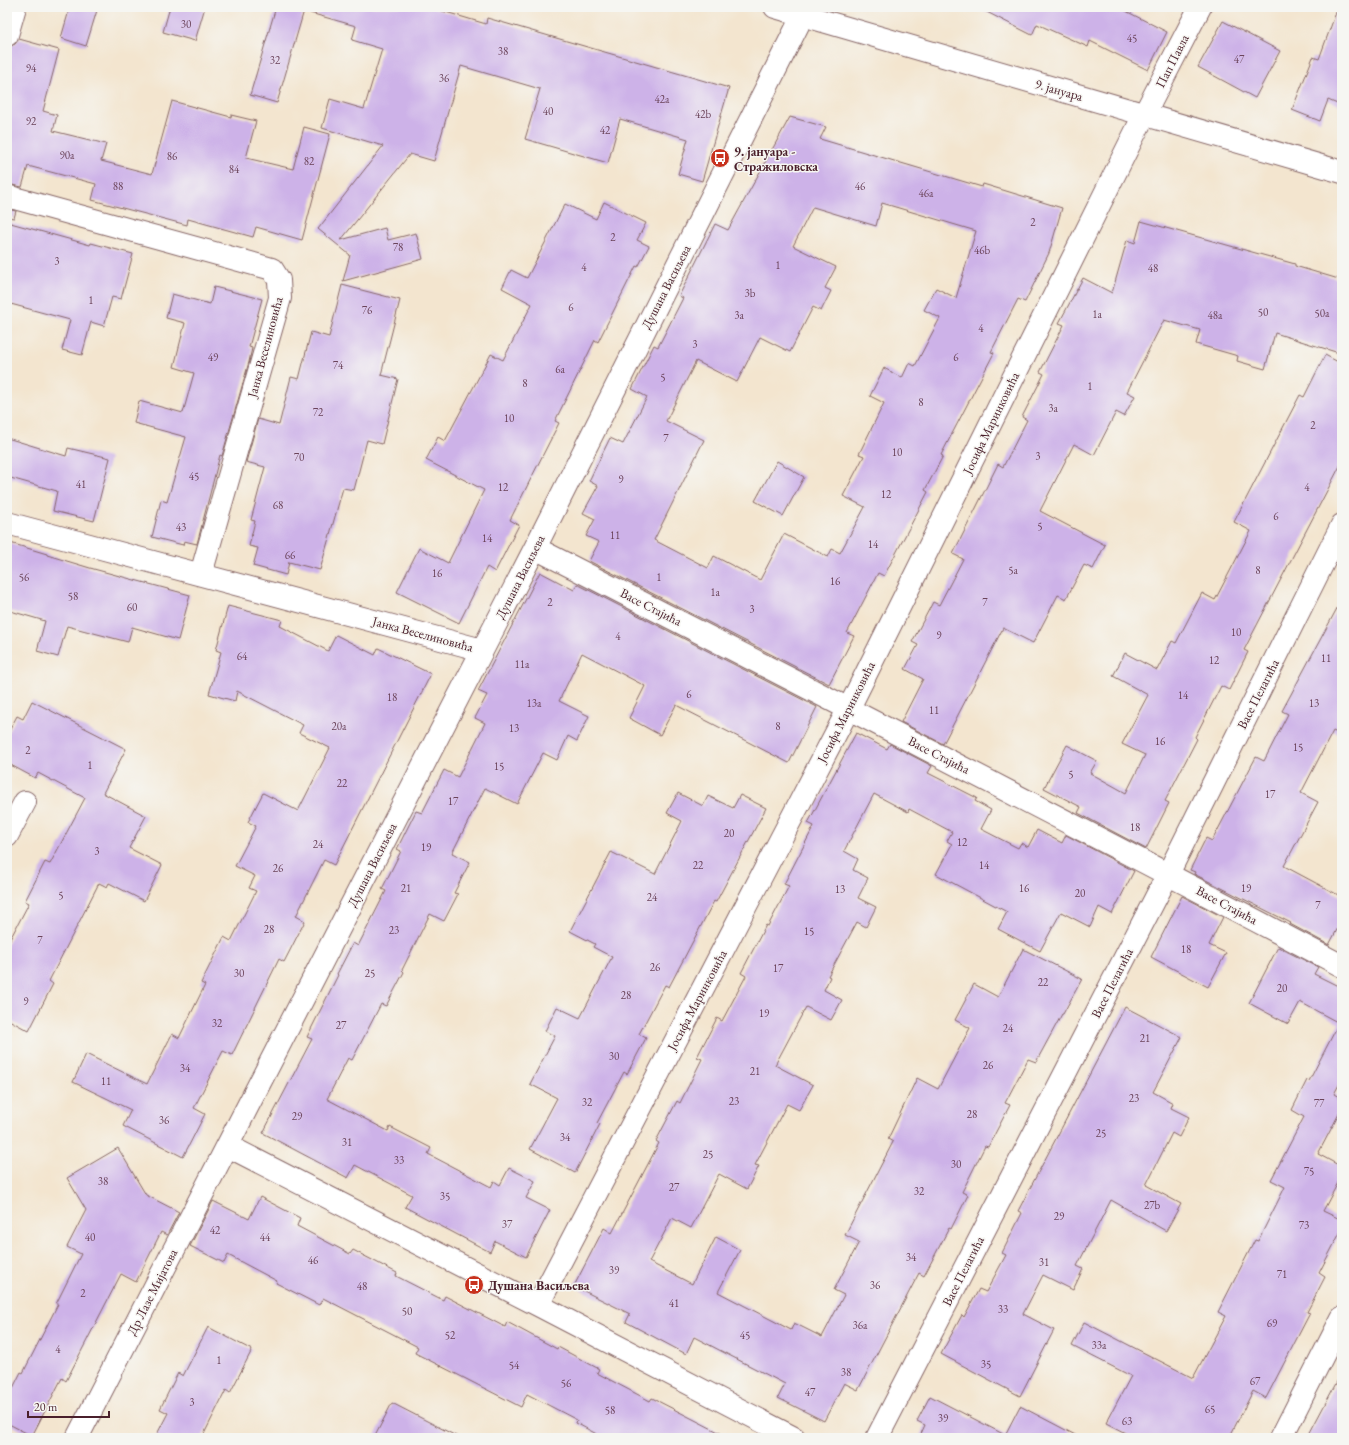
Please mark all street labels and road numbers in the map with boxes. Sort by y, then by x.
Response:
street label: Пап Павла [1151,31,1193,91]
street label: 9. јануара [1033,75,1086,105]
street label: Душана Васиљева [637,241,695,332]
street label: Јанка Веселиновића [243,294,287,400]
street label: Јосифа Маринковића [958,368,1023,478]
street label: Душана Васиљева [491,531,549,622]
street label: Васе Стајића [617,584,685,630]
street label: Јанка Веселиновића [370,612,476,656]
street label: Васе Пелагића [1233,655,1283,732]
street label: Јосифа Маринковића [813,658,879,767]
street label: Васе Стајића [905,732,973,778]
street label: Душана Васиљева [343,819,401,910]
street label: Васе Стајића [1193,882,1261,929]
street label: Васе Пелагића [1087,944,1137,1021]
street label: Јосифа Маринковића [663,946,731,1054]
street label: Васе Пелагића [938,1232,988,1309]
street label: Др Лазе Мијатова [123,1245,181,1338]

